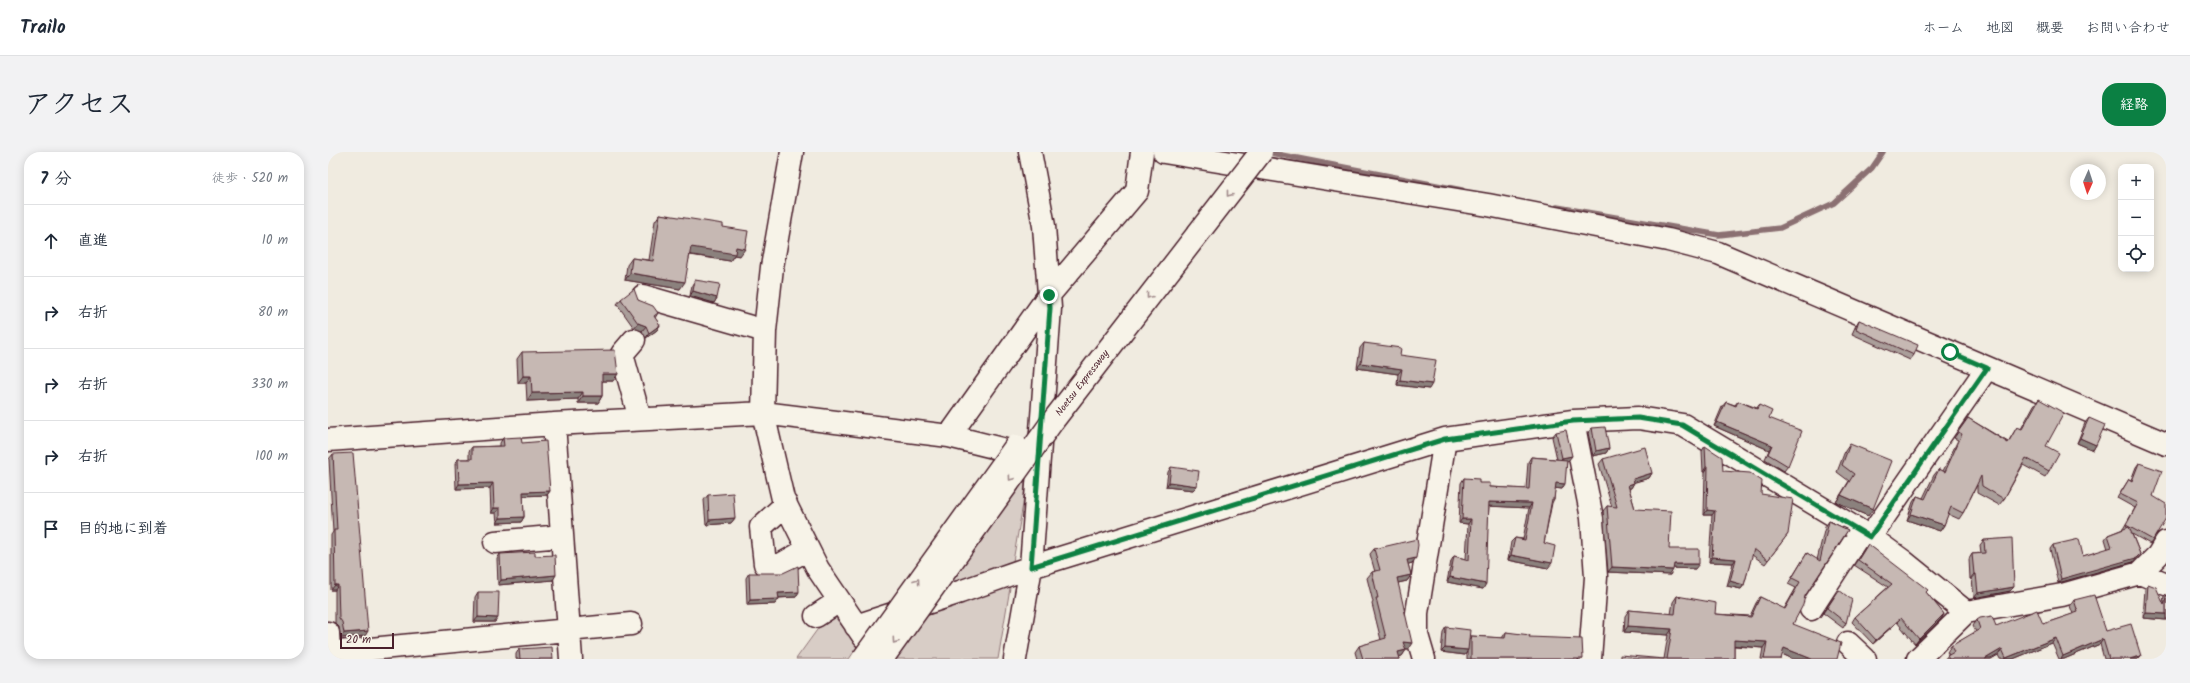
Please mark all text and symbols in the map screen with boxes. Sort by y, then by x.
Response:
text: Trailo [20,13,66,43]
text: ホーム [1923,17,1964,39]
text: 地図 [1986,17,2014,39]
text: 概要 [2036,17,2064,39]
text: お問い合わせ [2086,17,2170,39]
text: アクセス [24,83,134,128]
button: 経路 [2102,83,2166,126]
north arrow [2070,164,2106,200]
map controls [2118,164,2154,272]
button: + [2118,164,2154,200]
text: 7 分 [40,166,72,193]
text: 徒歩 · 520 m [212,168,288,189]
one-way arrow [1226,189,1233,196]
button: − [2118,200,2154,236]
text: 直進 [78,229,108,253]
icon: ahead [40,230,62,252]
text: 10 m [262,230,288,251]
button: locate [2118,236,2154,272]
route end [1040,286,1058,304]
one-way arrow [1147,292,1154,299]
text: 右折 [78,301,108,325]
icon: right [40,302,62,324]
text: 80 m [258,302,288,323]
route start [1941,343,1959,361]
street label: Noetsu Expressway [1051,346,1113,420]
text: 右折 [78,373,108,397]
icon: right [40,374,62,396]
text: 330 m [251,374,288,395]
text: 右折 [78,445,108,469]
icon: right [40,446,62,468]
text: 100 m [255,446,288,467]
one-way arrow [1008,474,1016,481]
text: 目的地に到着 [78,517,168,541]
icon: arrive [40,518,62,540]
one-way arrow [912,579,919,586]
scale bar [340,631,394,650]
text: 20 m [346,631,371,649]
one-way arrow [893,636,900,643]

